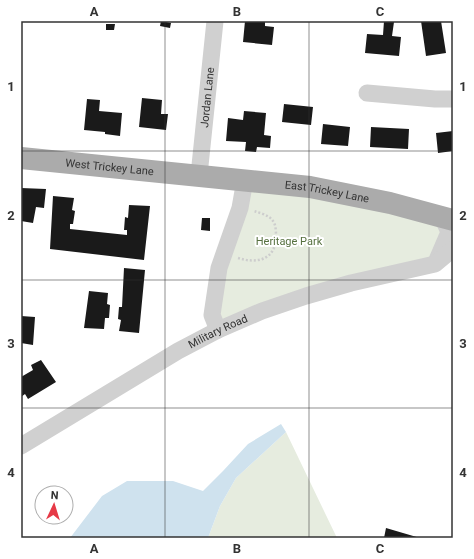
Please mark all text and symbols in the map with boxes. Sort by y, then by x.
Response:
text: A [90,4,99,19]
text: B [233,4,241,19]
text: C [376,4,385,19]
street label: Jordan Lane [198,66,217,128]
text: 1 [7,79,15,94]
text: 1 [459,79,467,94]
street label: West Trickey Lane [65,156,154,178]
street label: East Trickey Lane [284,179,370,206]
text: 2 [7,208,15,223]
text: 2 [459,208,467,223]
park label: Heritage Park [256,235,323,248]
street label: Military Road [186,312,250,351]
text: 3 [7,336,15,351]
text: 3 [459,336,467,351]
text: 4 [7,465,15,480]
text: 4 [459,465,467,480]
north arrow [34,485,74,525]
text: N [50,489,59,502]
text: A [90,541,99,556]
text: B [233,541,241,556]
text: C [376,541,385,556]

